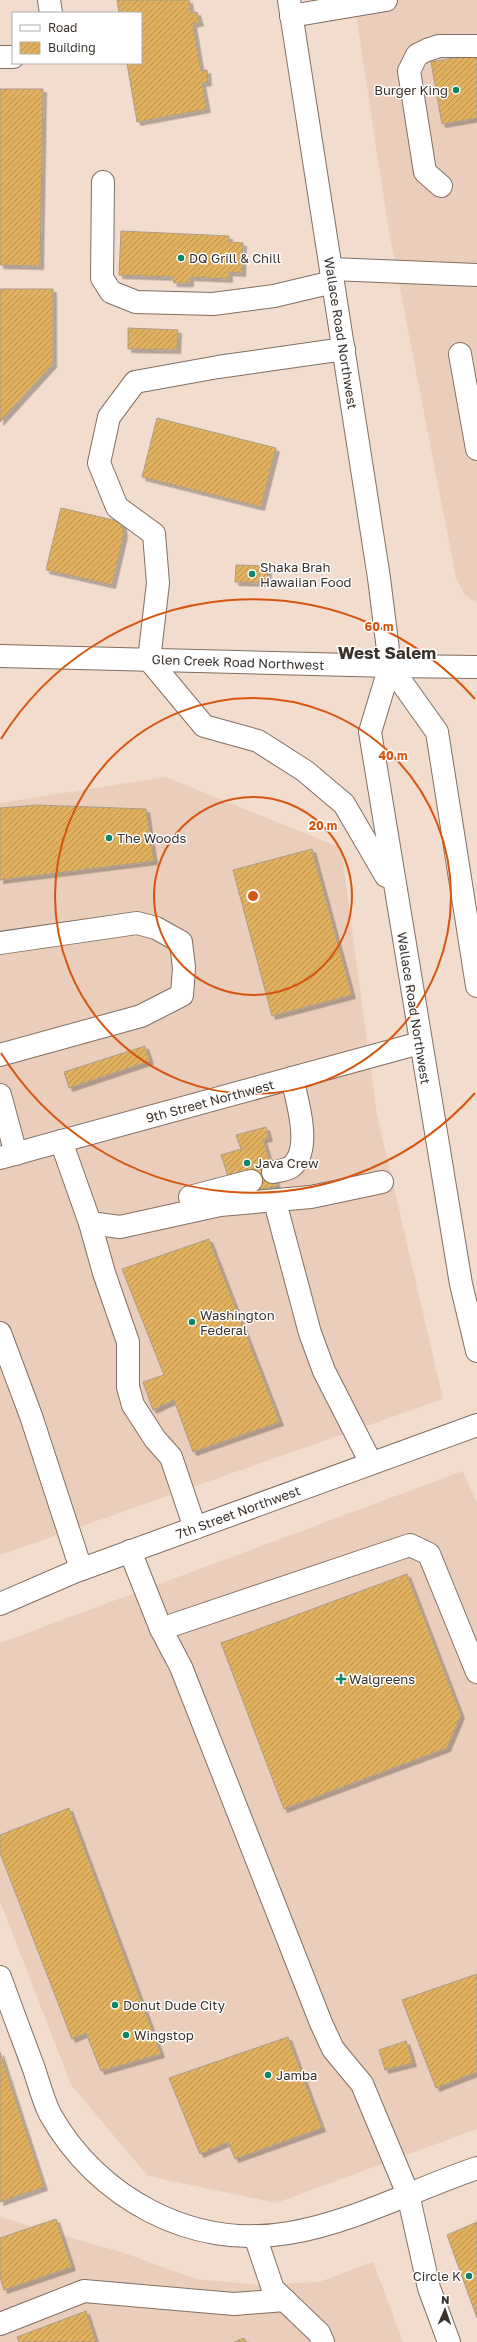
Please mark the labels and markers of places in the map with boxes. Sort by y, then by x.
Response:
place label: Burger King [374,82,448,98]
marker: Burger King [451,85,461,95]
place label: DQ Grill & Chill [189,250,281,266]
marker: DQ Grill & Chill [176,253,186,263]
place label: Shaka Brah Hawaiian Food [260,559,351,590]
marker: Shaka Brah Hawaiian Food [247,569,257,579]
place label: The Woods [117,830,186,846]
marker: The Woods [104,833,114,843]
centre of rings [246,889,260,903]
place label: Java Crew [255,1155,319,1171]
marker: Java Crew [242,1158,252,1168]
place label: Washington Federal [200,1307,275,1338]
marker: Washington Federal [187,1317,197,1327]
place label: Walgreens [349,1671,415,1687]
marker: Walgreens [336,1674,346,1684]
place label: Donut Dude City [123,1997,226,2013]
marker: Donut Dude City [110,2000,120,2010]
place label: Wingstop [134,2027,194,2043]
marker: Wingstop [121,2030,131,2040]
place label: Jamba [276,2067,317,2083]
marker: Jamba [263,2070,273,2080]
place label: Circle K [413,2268,461,2284]
marker: Circle K [464,2271,474,2281]

